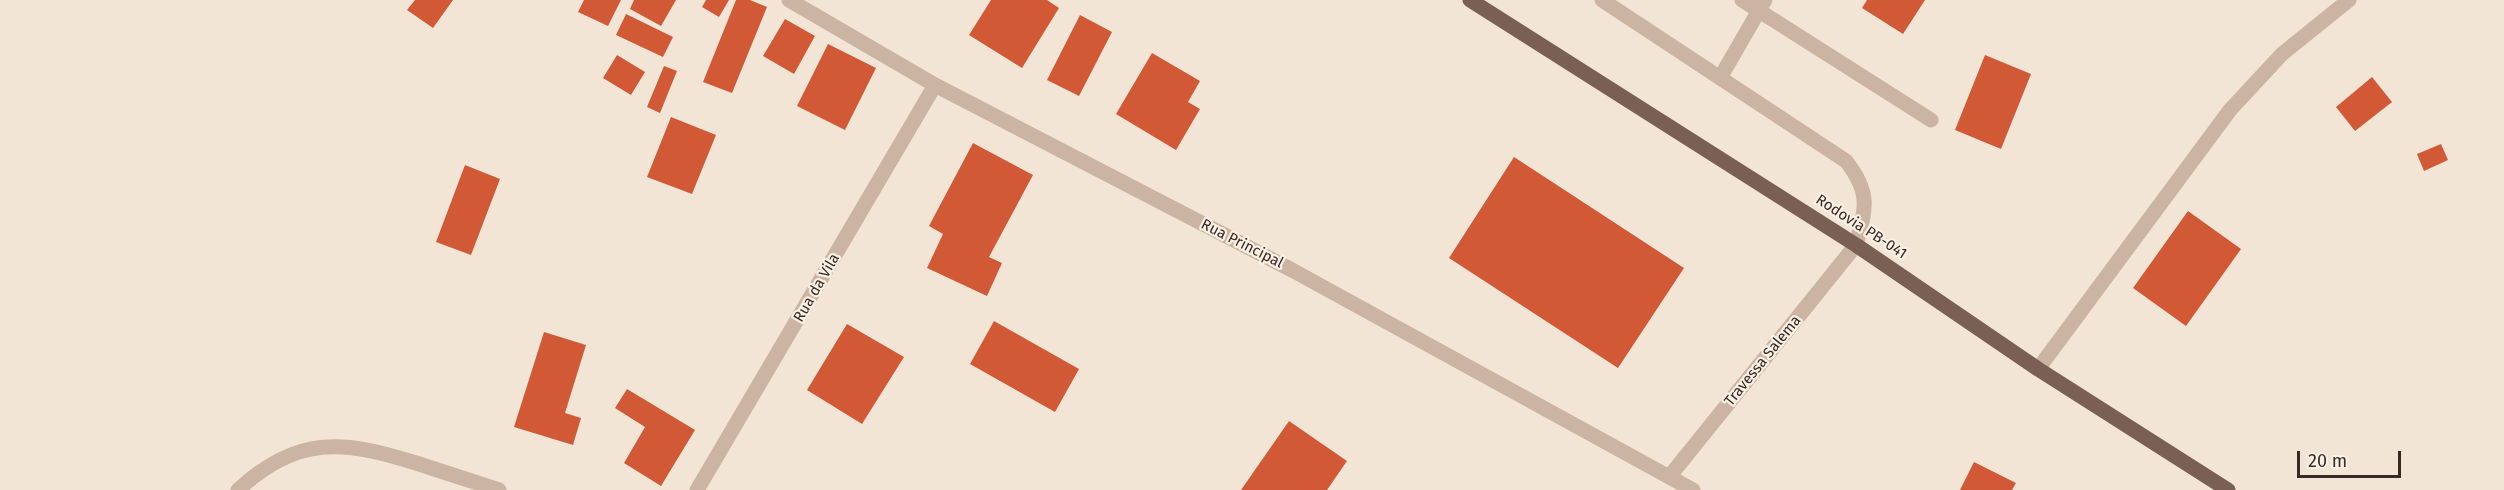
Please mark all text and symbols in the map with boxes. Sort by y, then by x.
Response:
street label: Rodovia PB-041 [1812,191,1910,263]
street label: Rua Principal [1198,216,1286,272]
street label: Rua da Vila [790,251,844,325]
street label: Travessa Salema [1721,312,1805,410]
scale bar [2300,439,2404,477]
text: 20 m [2308,450,2347,472]

